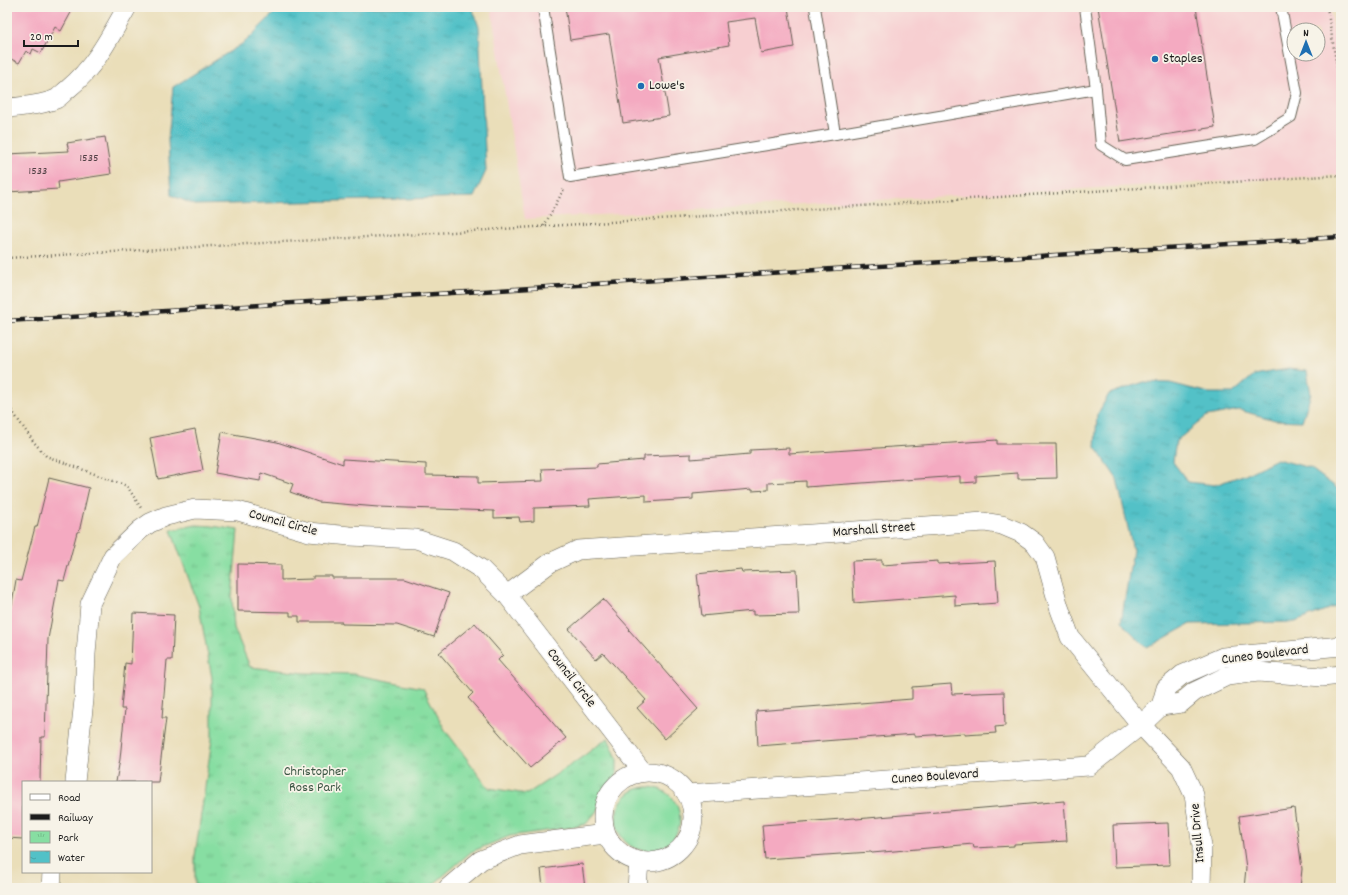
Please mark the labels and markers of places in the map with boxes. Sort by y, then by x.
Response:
place label: Staples [1163,49,1203,69]
marker: Staples [1150,54,1160,64]
place label: Lowe's [649,76,685,96]
marker: Lowe's [636,81,646,91]

